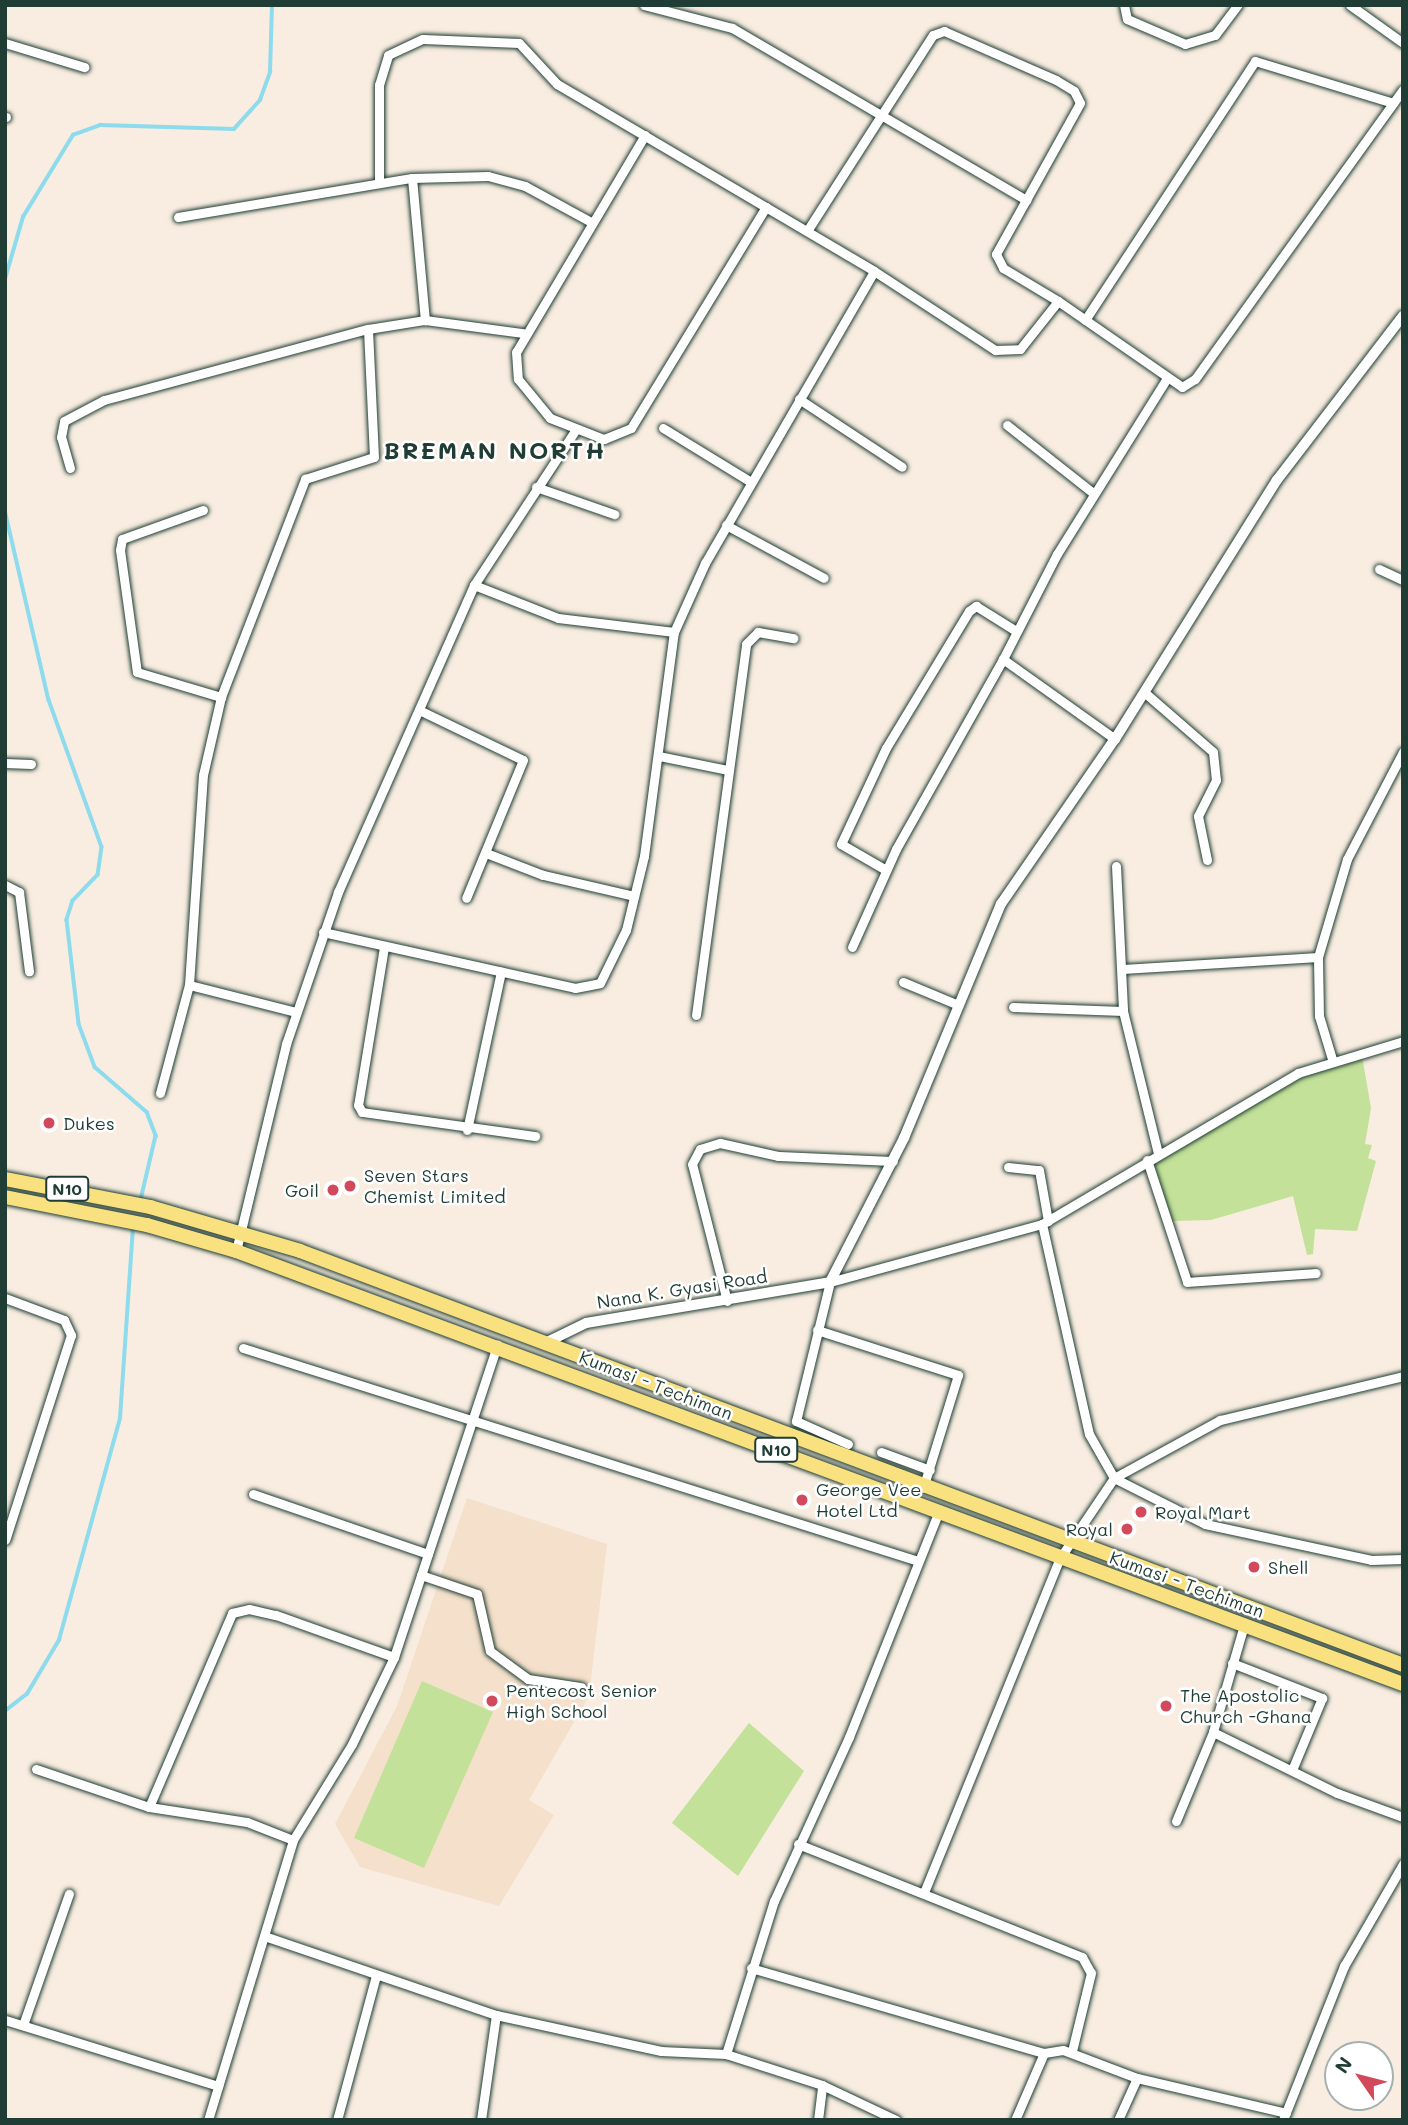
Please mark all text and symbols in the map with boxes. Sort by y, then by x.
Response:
district label: BREMAN NORTH [385,436,605,464]
place label: Dukes [63,1112,115,1134]
marker: Dukes [41,1115,57,1131]
place label: Seven Stars Chemist Limited [364,1165,506,1208]
road number: N10 [44,1176,90,1202]
marker: Seven Stars Chemist Limited [342,1178,358,1194]
place label: Goil [285,1179,319,1201]
marker: Goil [325,1182,341,1198]
street label: Nana K. Gyasi Road [595,1265,769,1313]
street label: Kumasi - Techiman [576,1346,736,1424]
road number: N10 [753,1438,799,1462]
place label: George Vee Hotel Ltd [816,1479,921,1522]
marker: George Vee Hotel Ltd [794,1492,810,1508]
place label: Royal Mart [1155,1501,1251,1523]
marker: Royal Mart [1133,1504,1149,1520]
place label: Royal [1066,1518,1113,1540]
marker: Royal [1119,1521,1135,1537]
street label: Kumasi - Techiman [1107,1546,1267,1622]
place label: Shell [1268,1556,1308,1578]
marker: Shell [1246,1559,1262,1575]
place label: Pentecost Senior High School [506,1680,657,1722]
place label: The Apostolic Church -Ghana [1180,1685,1312,1728]
marker: Pentecost Senior High School [484,1693,500,1709]
marker: The Apostolic Church -Ghana [1158,1698,1174,1714]
north arrow [1324,2041,1394,2111]
text: N [1329,2052,1357,2078]

